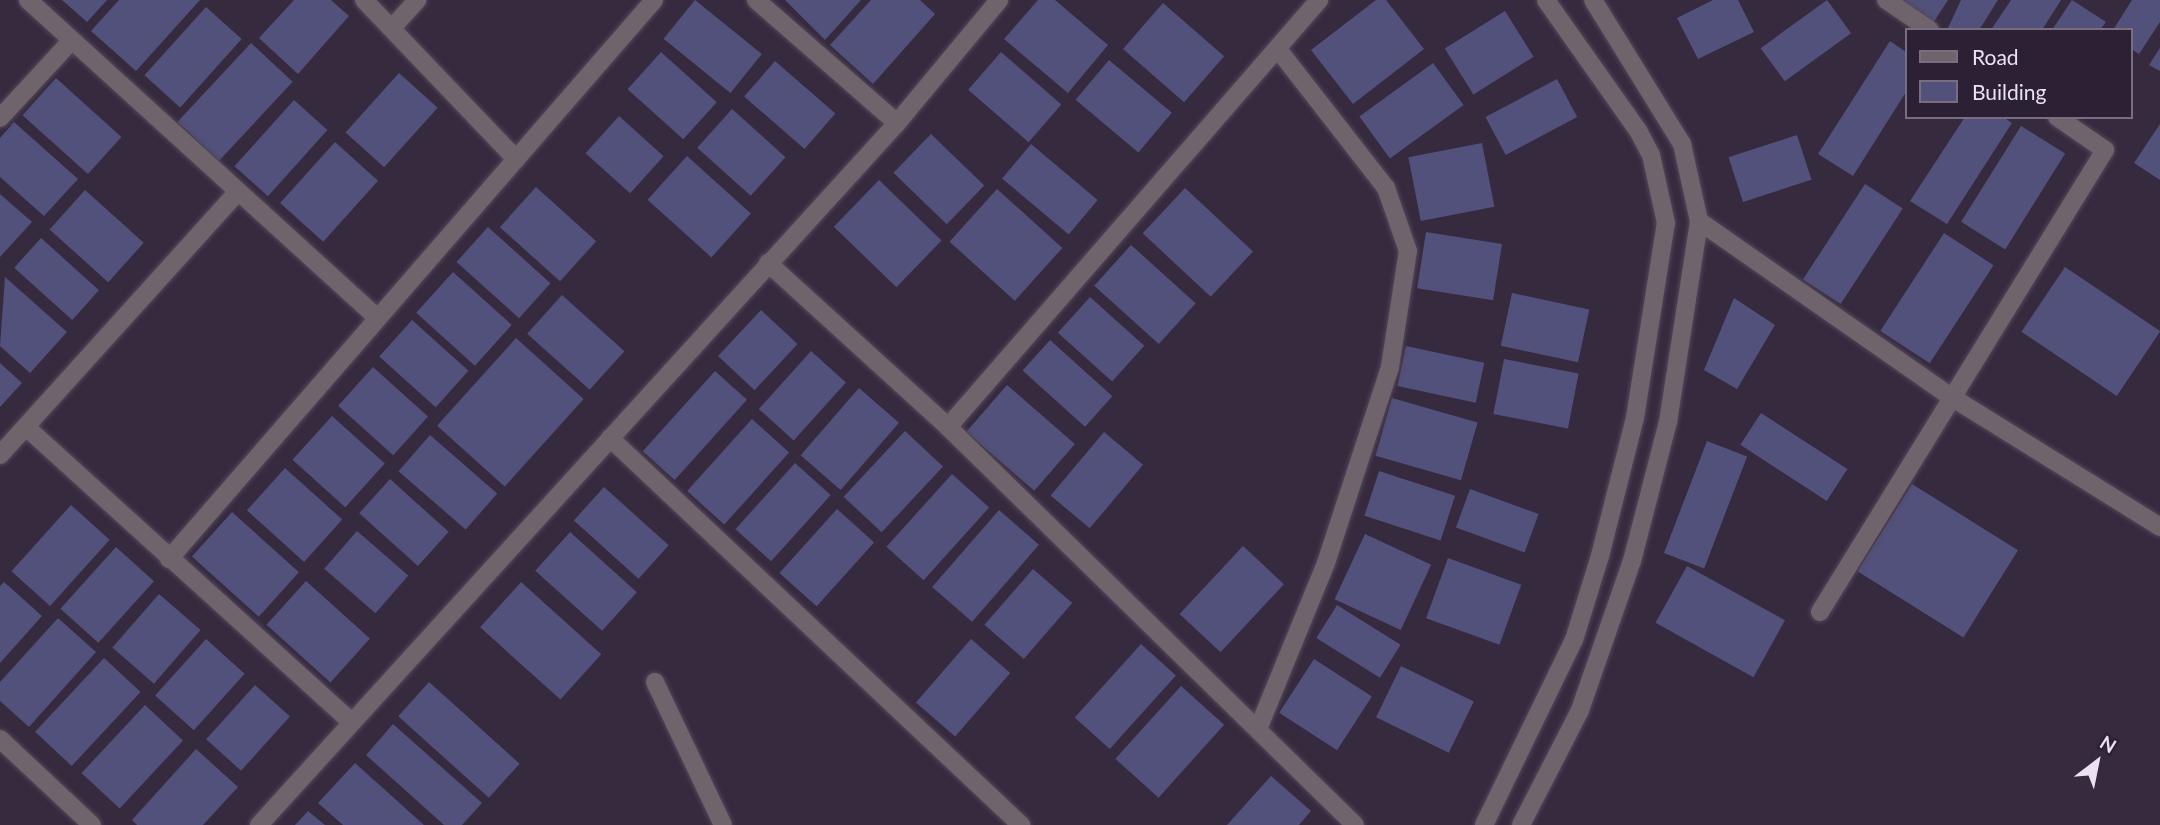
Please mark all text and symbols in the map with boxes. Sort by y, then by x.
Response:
legend [1904,28,2132,119]
text: Road [1972,44,2019,69]
text: Building [1972,79,2047,104]
north arrow [2062,727,2132,797]
text: N [2096,730,2121,757]

